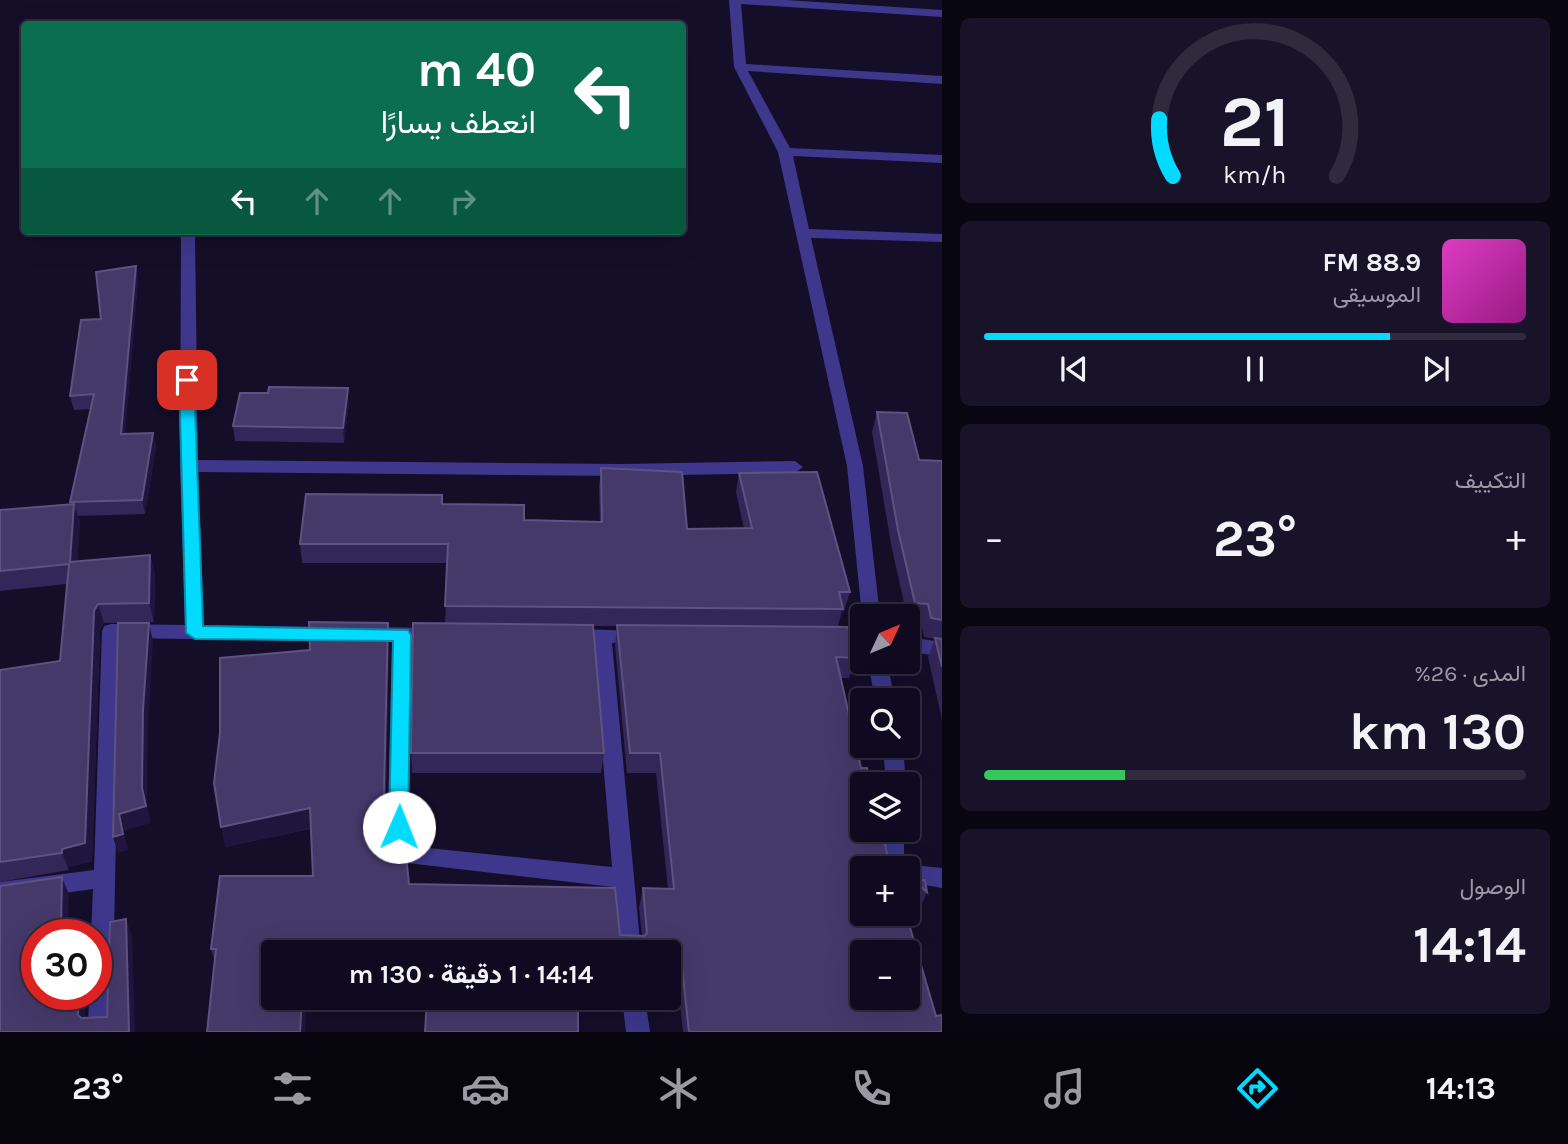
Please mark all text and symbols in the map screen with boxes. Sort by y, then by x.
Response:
text: 40 m [417,41,536,98]
icon: left [560,49,651,140]
text: 21 [1220,80,1290,165]
text: انعطف يسارًا [381,104,536,141]
text: km/h [1223,160,1287,189]
icon: left [225,182,263,220]
icon: ahead [298,182,336,220]
icon: ahead [371,182,409,220]
icon: right [444,182,482,220]
text: 88.9 FM [1322,247,1421,278]
text: الموسيقى [1333,281,1421,308]
pin [157,350,217,410]
icon: previous [1055,350,1093,388]
icon: pause [1236,350,1274,388]
icon: next [1417,350,1455,388]
icon: arrive [168,361,206,399]
text: التكييف [1455,467,1526,494]
text: 23° [1213,508,1297,569]
text: − [984,516,1004,561]
text: + [1506,516,1526,561]
north arrow [850,604,920,674]
map controls [850,604,920,1010]
text: المدى · 26% [1414,660,1526,687]
button: search [850,688,920,758]
text: 130 km [1349,701,1526,762]
button: layers [850,772,920,842]
position arrow [362,790,436,864]
button: + [850,856,920,926]
text: الوصول [1460,873,1526,900]
text: 14:14 [1413,914,1526,975]
speed limit sign: 30 [21,919,112,1010]
button: − [850,940,920,1010]
text: 14:14 · 1 دقيقة · 130 m [349,959,593,990]
icon: filters [268,1064,317,1113]
icon: car [461,1064,510,1113]
icon: climate [654,1064,703,1113]
icon: phone [847,1064,896,1113]
icon: music [1040,1064,1089,1113]
icon: directions [1233,1064,1282,1113]
text: 23° [72,1070,124,1107]
text: 14:13 [1426,1070,1496,1107]

